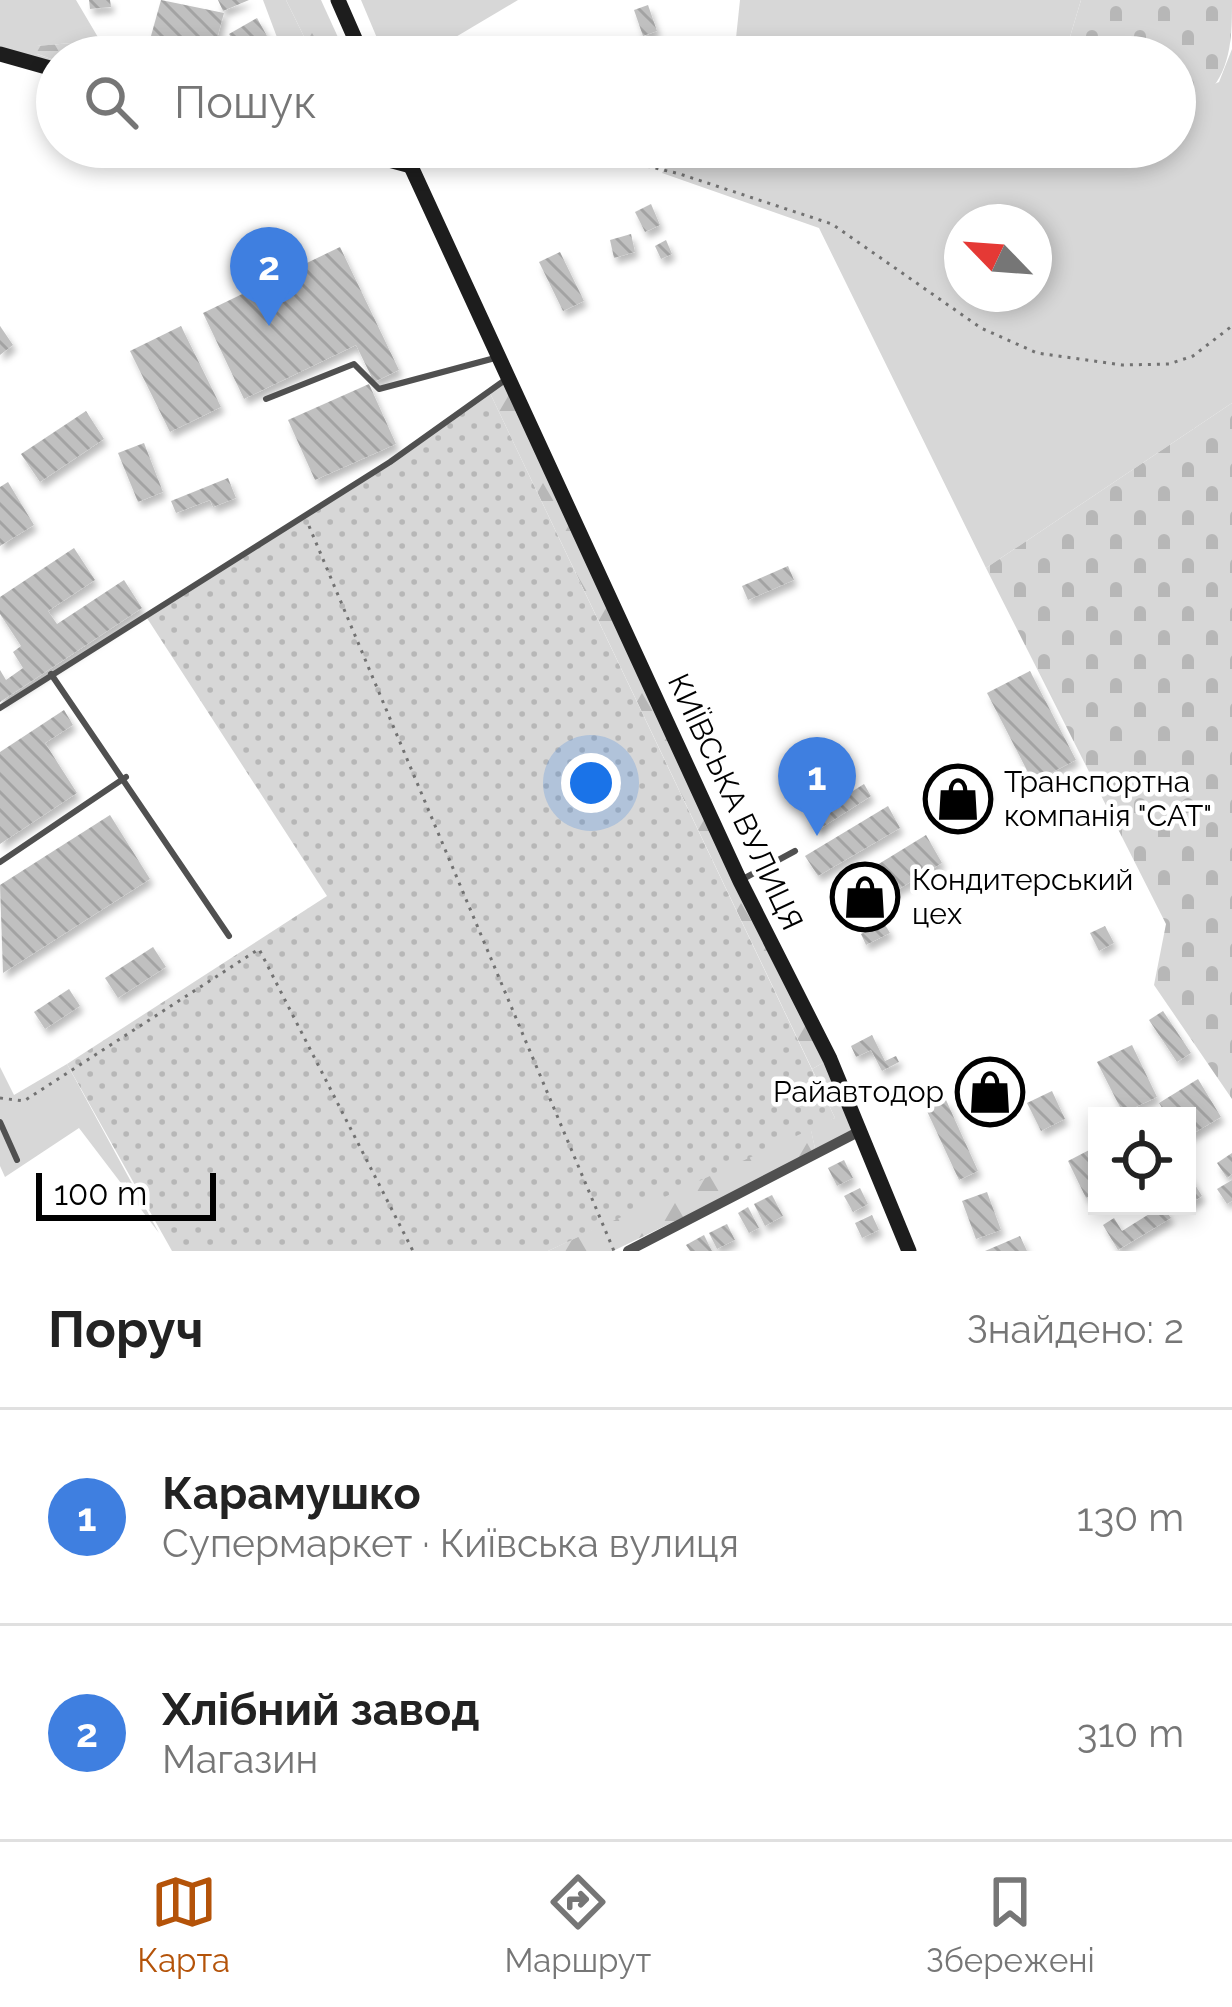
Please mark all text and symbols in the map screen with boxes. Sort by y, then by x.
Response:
search box [36,36,1196,168]
icon: search [78,69,144,135]
text: Пошук [174,76,317,129]
north arrow [944,204,1052,312]
pin: 2 [230,227,308,326]
street label: КИЇВСЬКА ВУЛИЦЯ [661,668,810,935]
pin: 1 [778,737,856,836]
your location [561,753,621,813]
shop icon: Транспортна компанія "САТ" [923,764,993,834]
place label: Транспортна компанія "САТ" [1004,764,1212,833]
shop icon: Кондитерський цех [830,862,900,932]
place label: Кондитерський цех [912,862,1133,931]
shop icon: Райавтодор [955,1057,1025,1127]
place label: Райавтодор [773,1074,944,1109]
map controls [1088,1107,1196,1215]
button: locate [1088,1107,1196,1215]
scale bar [36,1167,216,1220]
text: 100 m [54,1174,147,1213]
text: Поруч [48,1299,203,1359]
text: Знайдено: 2 [967,1306,1184,1352]
text: Карамушко [162,1467,421,1520]
text: 1 [77,1494,97,1540]
text: 130 m [1077,1494,1184,1540]
text: Супермаркет · Київська вулиця [162,1520,739,1566]
text: Хлібний завод [162,1683,480,1736]
text: 2 [76,1710,98,1756]
text: 310 m [1077,1710,1184,1756]
text: Магазин [162,1736,318,1782]
tab: Карта [137,1869,230,1980]
tab: Маршрут [505,1869,651,1980]
tab: Збережені [926,1869,1095,1980]

